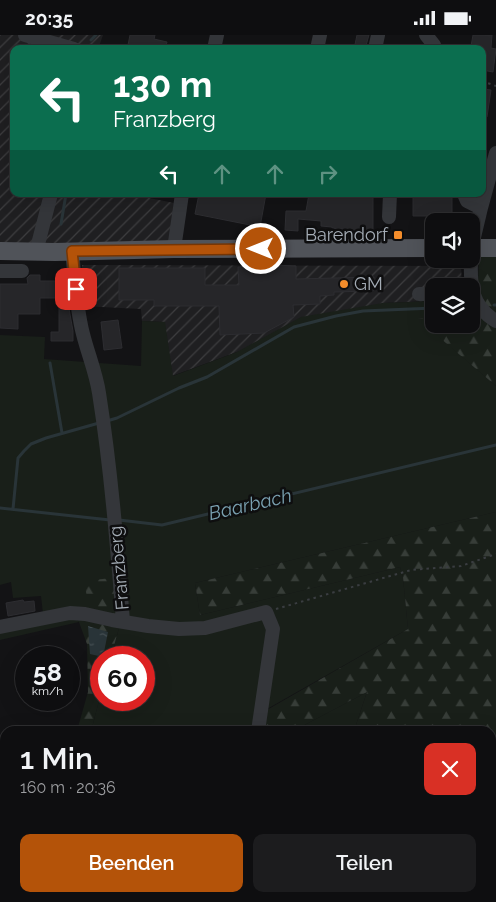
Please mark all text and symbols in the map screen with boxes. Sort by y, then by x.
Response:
text: 20:35 [25,7,73,29]
text: 130 m [113,64,212,105]
icon: left [30,65,95,130]
text: Franzberg [113,106,216,132]
icon: left [155,160,183,188]
icon: ahead [208,160,236,188]
icon: ahead [261,160,289,188]
icon: right [314,160,342,188]
map controls [425,213,480,333]
button: sound [425,213,480,268]
position arrow [234,222,286,274]
place label: Barendorf [305,224,389,245]
marker: Barendorf [392,229,404,241]
pin [55,268,97,310]
place label: GM [354,273,383,294]
icon: arrive [62,275,90,303]
marker: GM [338,278,350,290]
button: layers [425,278,480,333]
water label: Baarbach [206,484,294,524]
street label: Franzberg [104,525,133,611]
speed limit sign: 60 [90,646,155,711]
text: 58 [33,657,62,687]
text: km/h [32,684,63,698]
text: 1 Min. [20,741,99,776]
button: close [424,743,476,795]
text: 160 m · 20:36 [20,778,116,797]
button: Beenden [20,834,243,892]
button: Teilen [253,834,476,892]

